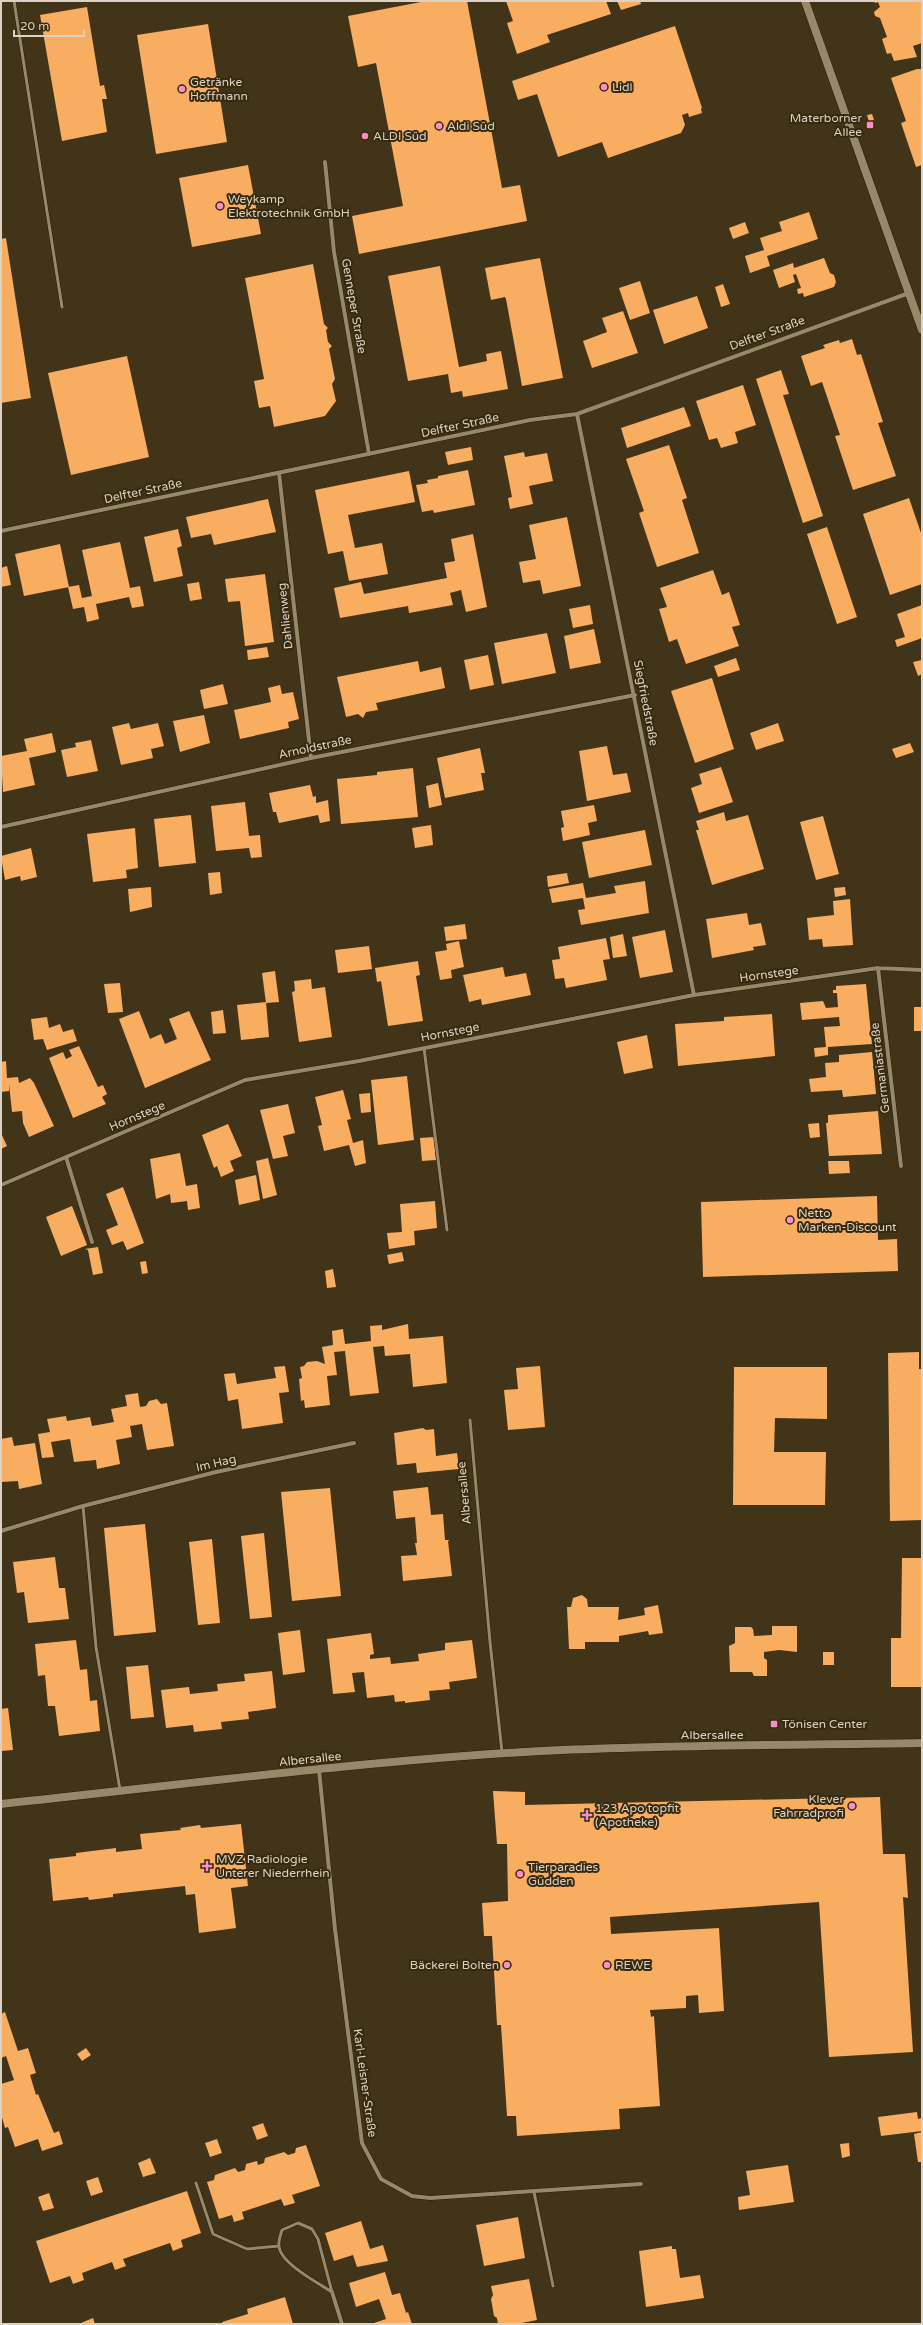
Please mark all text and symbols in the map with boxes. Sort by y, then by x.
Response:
scale bar [14,12,84,38]
text: 20 m [20,19,49,33]
place label: Getränke Hoffmann [190,75,248,103]
place label: Lidl [612,80,632,94]
marker: Lidl [599,82,609,92]
marker: Getränke Hoffmann [177,84,187,94]
place label: Materborner Allee [790,111,862,139]
place label: Aldi Süd [447,119,495,133]
marker: Materborner Allee [865,120,875,130]
marker: Aldi Süd [434,121,444,131]
place label: ALDI Süd [373,129,427,143]
marker: ALDI Süd [360,131,370,141]
place label: Weykamp Elektrotechnik GmbH [228,192,350,220]
marker: Weykamp Elektrotechnik GmbH [215,201,225,211]
street label: Genneper Straße [339,257,369,355]
street label: Delfter Straße [727,313,807,353]
street label: Delfter Straße [420,410,500,440]
street label: Delfter Straße [103,476,183,506]
street label: Dahlienweg [275,582,295,650]
street label: Siegfriedstraße [631,659,661,747]
street label: Arnoldstraße [277,732,353,762]
street label: Hornstege [739,963,800,985]
street label: Hornstege [419,1019,481,1045]
street label: Germaniastraße [867,1022,892,1114]
street label: Hornstege [107,1098,167,1134]
place label: Netto Marken-Discount [798,1206,897,1234]
marker: Netto Marken-Discount [785,1215,795,1225]
street label: Im Hag [195,1452,237,1474]
street label: Albersallee [454,1461,474,1525]
place label: Tönisen Center [782,1717,868,1731]
marker: Tönisen Center [769,1719,779,1729]
street label: Albersallee [681,1728,744,1742]
street label: Albersallee [278,1749,342,1769]
place label: Klever Fahrradprofi [773,1792,844,1820]
place label: 123 Apo topfit (Apotheke) [595,1801,680,1829]
marker: Klever Fahrradprofi [847,1801,857,1811]
marker: 123 Apo topfit (Apotheke) [582,1810,592,1820]
place label: MVZ Radiologie Unterer Niederrhein [216,1852,330,1880]
marker: MVZ Radiologie Unterer Niederrhein [201,1860,213,1872]
place label: Tierparadies Güdden [528,1860,599,1888]
marker: Tierparadies Güdden [515,1869,525,1879]
place label: Bäckerei Bolten [410,1958,499,1972]
place label: REWE [615,1958,651,1972]
marker: Bäckerei Bolten [502,1960,512,1970]
marker: REWE [602,1960,612,1970]
street label: Karl-Leisner-Straße [350,2028,380,2138]

